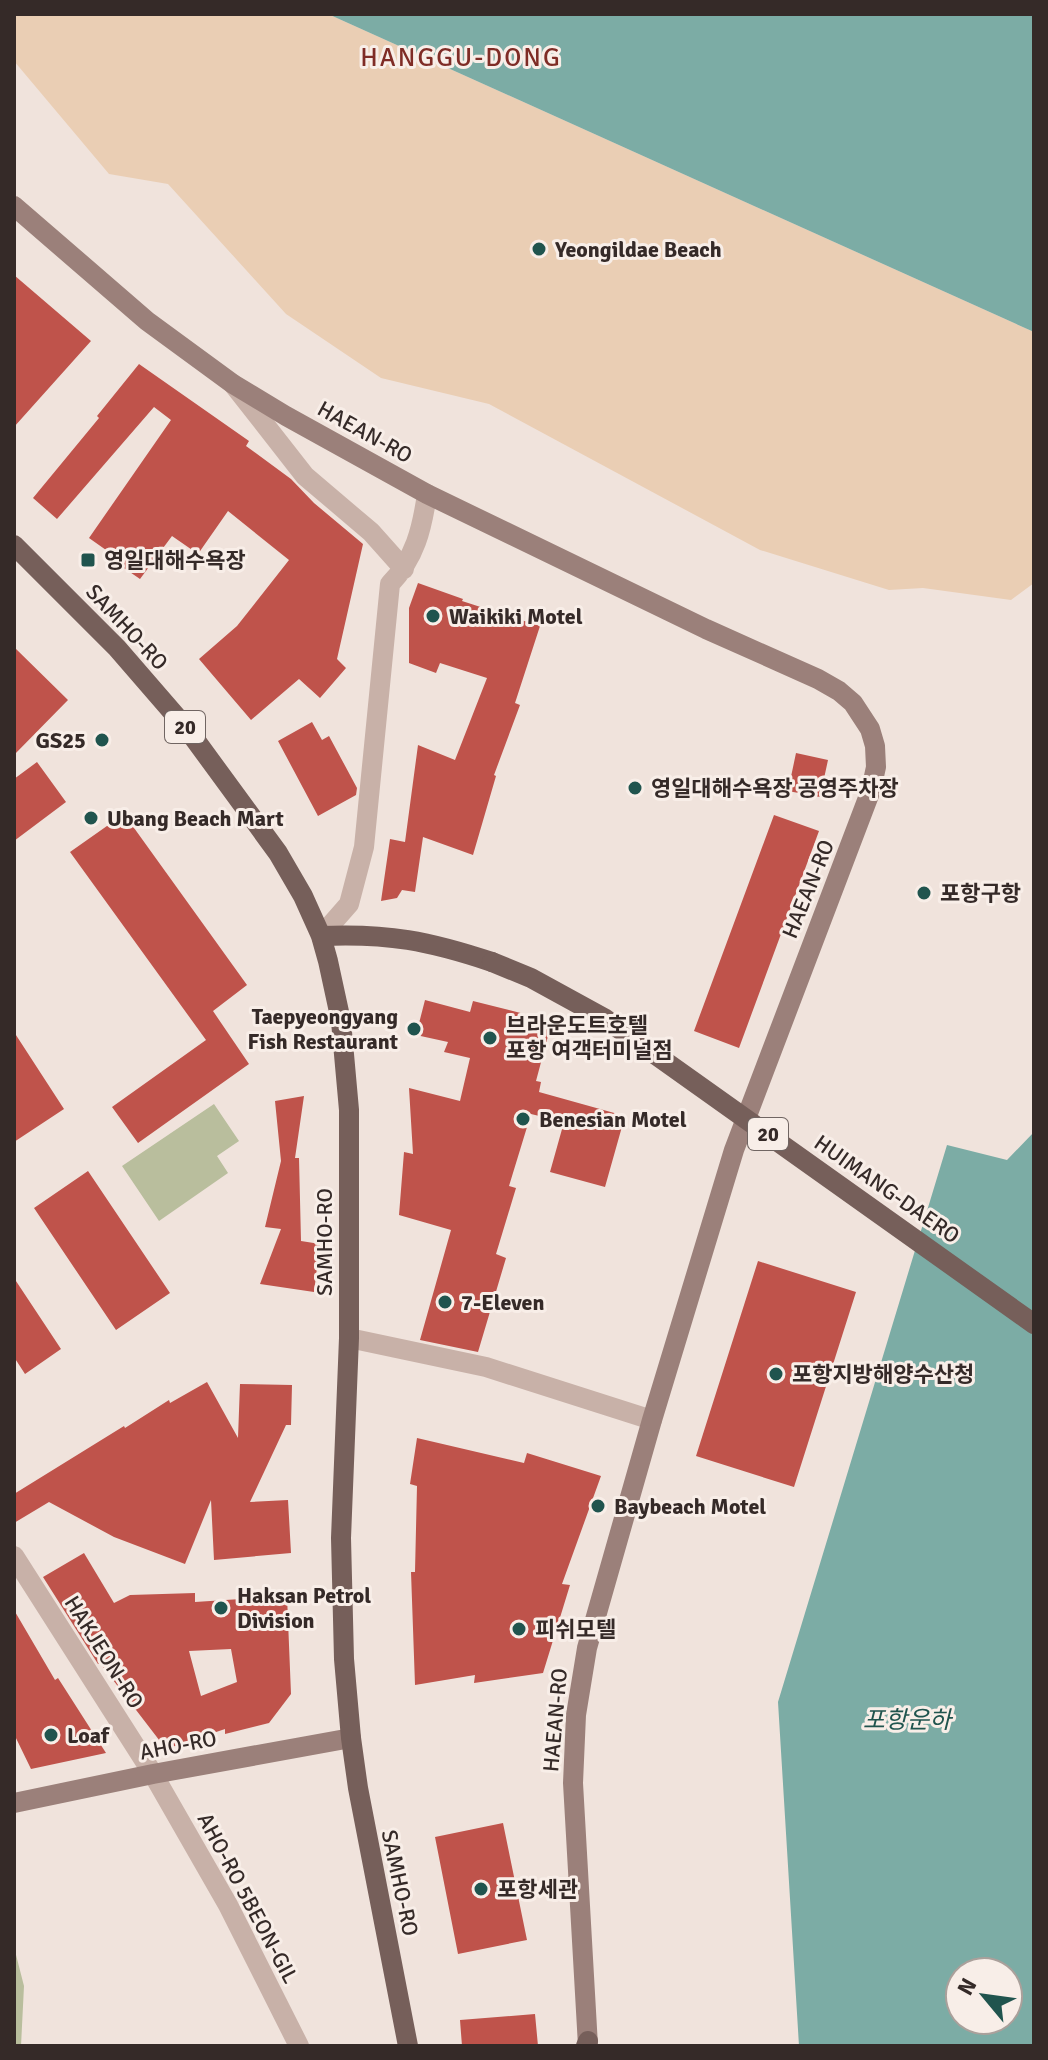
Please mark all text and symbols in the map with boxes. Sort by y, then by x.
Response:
district label: HANGGU-DONG [360,42,562,74]
place label: Yeongildae Beach [554,236,722,263]
marker: Yeongildae Beach [530,240,548,258]
street label: HAEAN-RO [313,395,417,469]
place label: 영일대해수욕장 [104,547,246,574]
marker: 영일대해수욕장 [79,551,97,569]
street label: SAMHO-RO [80,578,174,676]
place label: Waikiki Motel [449,603,583,630]
marker: Waikiki Motel [424,607,442,625]
road number: 20 [165,711,205,743]
place label: GS25 [36,727,86,754]
marker: GS25 [93,731,111,749]
place label: 영일대해수욕장 공영주차장 [651,775,899,802]
marker: 영일대해수욕장 공영주차장 [626,779,644,797]
place label: Ubang Beach Mart [107,805,284,832]
marker: Ubang Beach Mart [82,809,100,827]
street label: HAEAN-RO [776,836,840,942]
place label: 포항구항 [940,880,1021,907]
marker: 포항구항 [915,884,933,902]
place label: Taepyeongyang Fish Restaurant [248,1003,398,1055]
place label: 브라운도트호텔 포항 여객터미널점 [506,1012,673,1064]
marker: Taepyeongyang Fish Restaurant [405,1020,423,1038]
marker: 브라운도트호텔 포항 여객터미널점 [481,1029,499,1047]
place label: Benesian Motel [539,1106,687,1133]
marker: Benesian Motel [514,1110,532,1128]
road number: 20 [748,1118,788,1150]
street label: HUIMANG-DAERO [809,1129,965,1249]
street label: SAMHO-RO [311,1188,338,1296]
place label: 7-Eleven [461,1289,544,1316]
marker: 7-Eleven [436,1293,454,1311]
place label: 포항지방해양수산청 [792,1361,974,1388]
marker: 포항지방해양수산청 [767,1365,785,1383]
place label: Baybeach Motel [614,1493,766,1520]
marker: Baybeach Motel [589,1497,607,1515]
place label: Haksan Petrol Division [237,1582,371,1634]
street label: HAKJEON-RO [59,1591,149,1713]
marker: Haksan Petrol Division [212,1599,230,1617]
place label: 피쉬모텔 [535,1616,616,1643]
marker: 피쉬모텔 [510,1620,528,1638]
street label: HAEAN-RO [537,1667,573,1773]
water label: 포항운하 [863,1705,954,1735]
place label: Loaf [67,1722,110,1749]
street label: AHO-RO [137,1724,219,1766]
marker: Loaf [42,1726,60,1744]
street label: AHO-RO 5BEON-GIL [192,1808,304,1988]
street label: SAMHO-RO [376,1827,424,1939]
place label: 포항세관 [497,1876,578,1903]
marker: 포항세관 [472,1880,490,1898]
north arrow [944,1956,1024,2036]
text: N [951,1973,982,2000]

